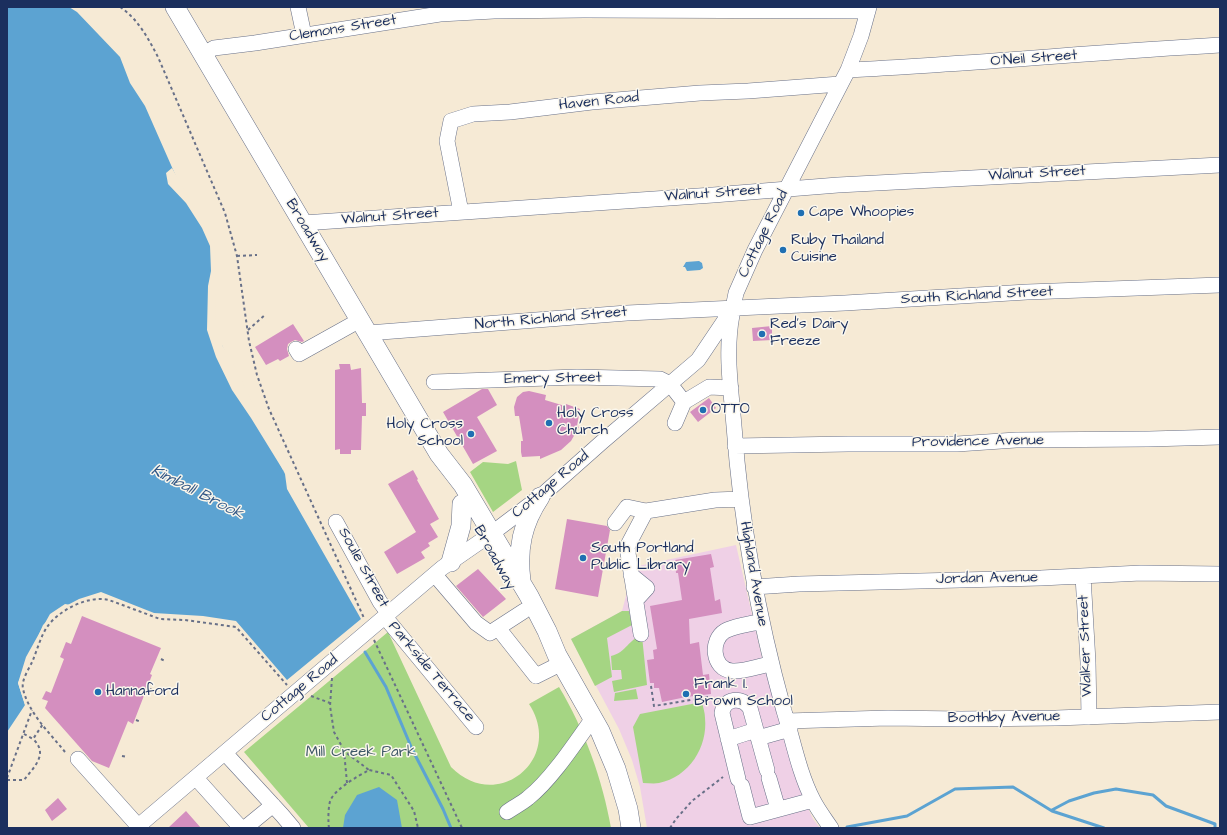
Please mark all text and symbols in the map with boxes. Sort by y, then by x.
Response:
street label: Clemons Street [288,12,398,46]
street label: O'Neil Street [990,47,1078,71]
street label: Haven Road [558,89,640,115]
street label: Walnut Street [988,162,1086,186]
street label: Walnut Street [664,182,762,206]
street label: Cottage Road [735,187,793,281]
street label: Broadway [281,196,333,266]
place label: Cape Whoopies [809,204,914,222]
street label: Walnut Street [341,205,439,229]
marker: Cape Whoopies [796,208,806,218]
place label: Ruby Thailand Cuisine [791,232,884,267]
marker: Ruby Thailand Cuisine [778,245,788,255]
street label: South Richland Street [900,283,1054,309]
street label: North Richland Street [474,303,628,335]
place label: Red's Dairy Freeze [770,316,849,351]
marker: Red's Dairy Freeze [757,329,767,339]
street label: Emery Street [504,369,602,389]
place label: OTTO [711,401,750,419]
place label: Holy Cross Church [557,405,634,440]
marker: OTTO [698,405,708,415]
place label: Holy Cross School [386,416,463,451]
marker: Holy Cross Church [544,418,554,428]
marker: Holy Cross School [466,429,476,439]
street label: Providence Avenue [912,432,1044,452]
street label: Cottage Road [509,448,593,522]
water label: Kimball Brook [148,461,246,525]
street label: Highland Avenue [735,520,771,628]
street label: Broadway [469,523,519,593]
street label: Soule Street [334,525,392,611]
place label: South Portland Public Library [591,540,694,575]
marker: South Portland Public Library [578,553,588,563]
street label: Jordan Avenue [936,569,1038,589]
street label: Walker Street [1075,595,1097,697]
street label: Parkside Terrace [384,618,478,726]
street label: Cottage Road [258,652,342,726]
place label: Frank I. Brown School [694,676,793,711]
place label: Hannaford [106,683,179,701]
marker: Hannaford [93,687,103,697]
marker: Frank I. Brown School [681,689,691,699]
street label: Boothby Avenue [948,708,1060,728]
park label: Mill Creek Park [306,744,416,762]

